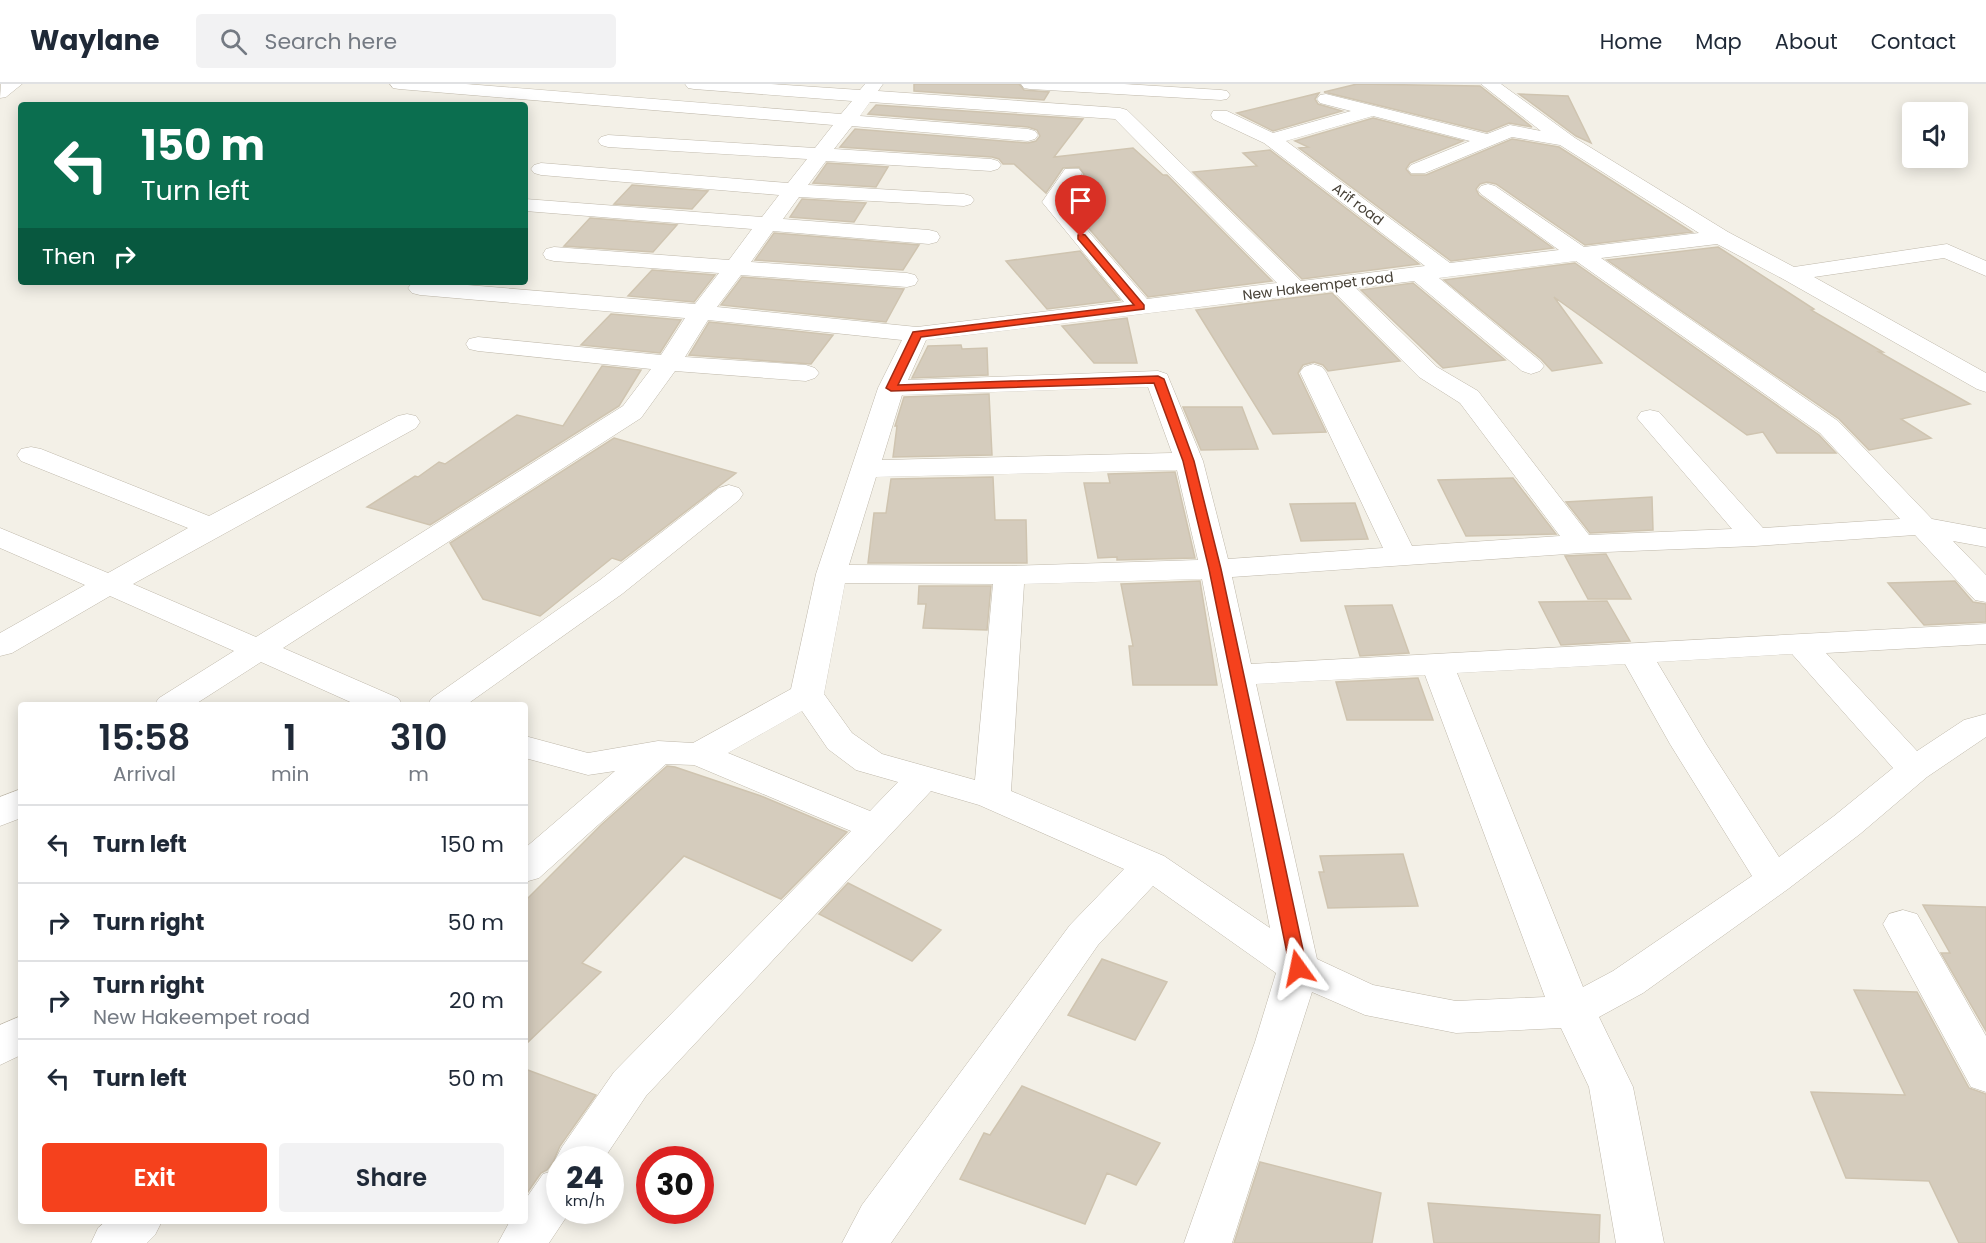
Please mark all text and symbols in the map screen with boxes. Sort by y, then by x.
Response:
search box [196,14,616,68]
text: Waylane [30,21,160,60]
icon: search [217,25,250,58]
text: Search here [265,26,397,57]
text: Home [1600,27,1662,56]
text: Map [1695,27,1742,56]
text: About [1775,27,1838,56]
text: Contact [1871,27,1956,56]
map controls [1902,102,1968,168]
button: sound [1902,102,1968,168]
text: 150 m [141,116,265,175]
icon: left [42,126,120,204]
text: Turn left [141,172,250,209]
pin [1055,175,1106,237]
street label: Arif road [1328,178,1388,230]
icon: arrive [1064,184,1097,217]
icon: right [108,240,141,273]
text: Then [42,241,96,272]
street label: New Hakeempet road [1241,267,1395,305]
text: 15:58 [98,712,190,763]
text: 1 [284,712,297,763]
text: 310 [390,712,448,763]
text: Arrival [113,760,176,788]
text: min [271,760,309,788]
text: m [408,760,429,788]
icon: left [42,828,75,861]
text: Turn left [93,829,187,860]
text: 150 m [441,829,504,860]
icon: right [42,906,75,939]
text: Turn right [93,907,204,938]
text: 50 m [448,907,504,938]
position arrow [1266,936,1330,1000]
text: Turn right [93,970,204,1001]
icon: right [42,984,75,1017]
text: 20 m [449,985,504,1016]
text: New Hakeempet road [93,1003,310,1031]
icon: left [42,1062,75,1095]
text: Turn left [93,1063,187,1094]
text: 50 m [448,1063,504,1094]
button: Exit [42,1143,267,1212]
button: Share [279,1143,504,1212]
speed limit sign: 30 [636,1146,714,1224]
text: 24 [566,1156,604,1199]
text: km/h [565,1190,605,1211]

